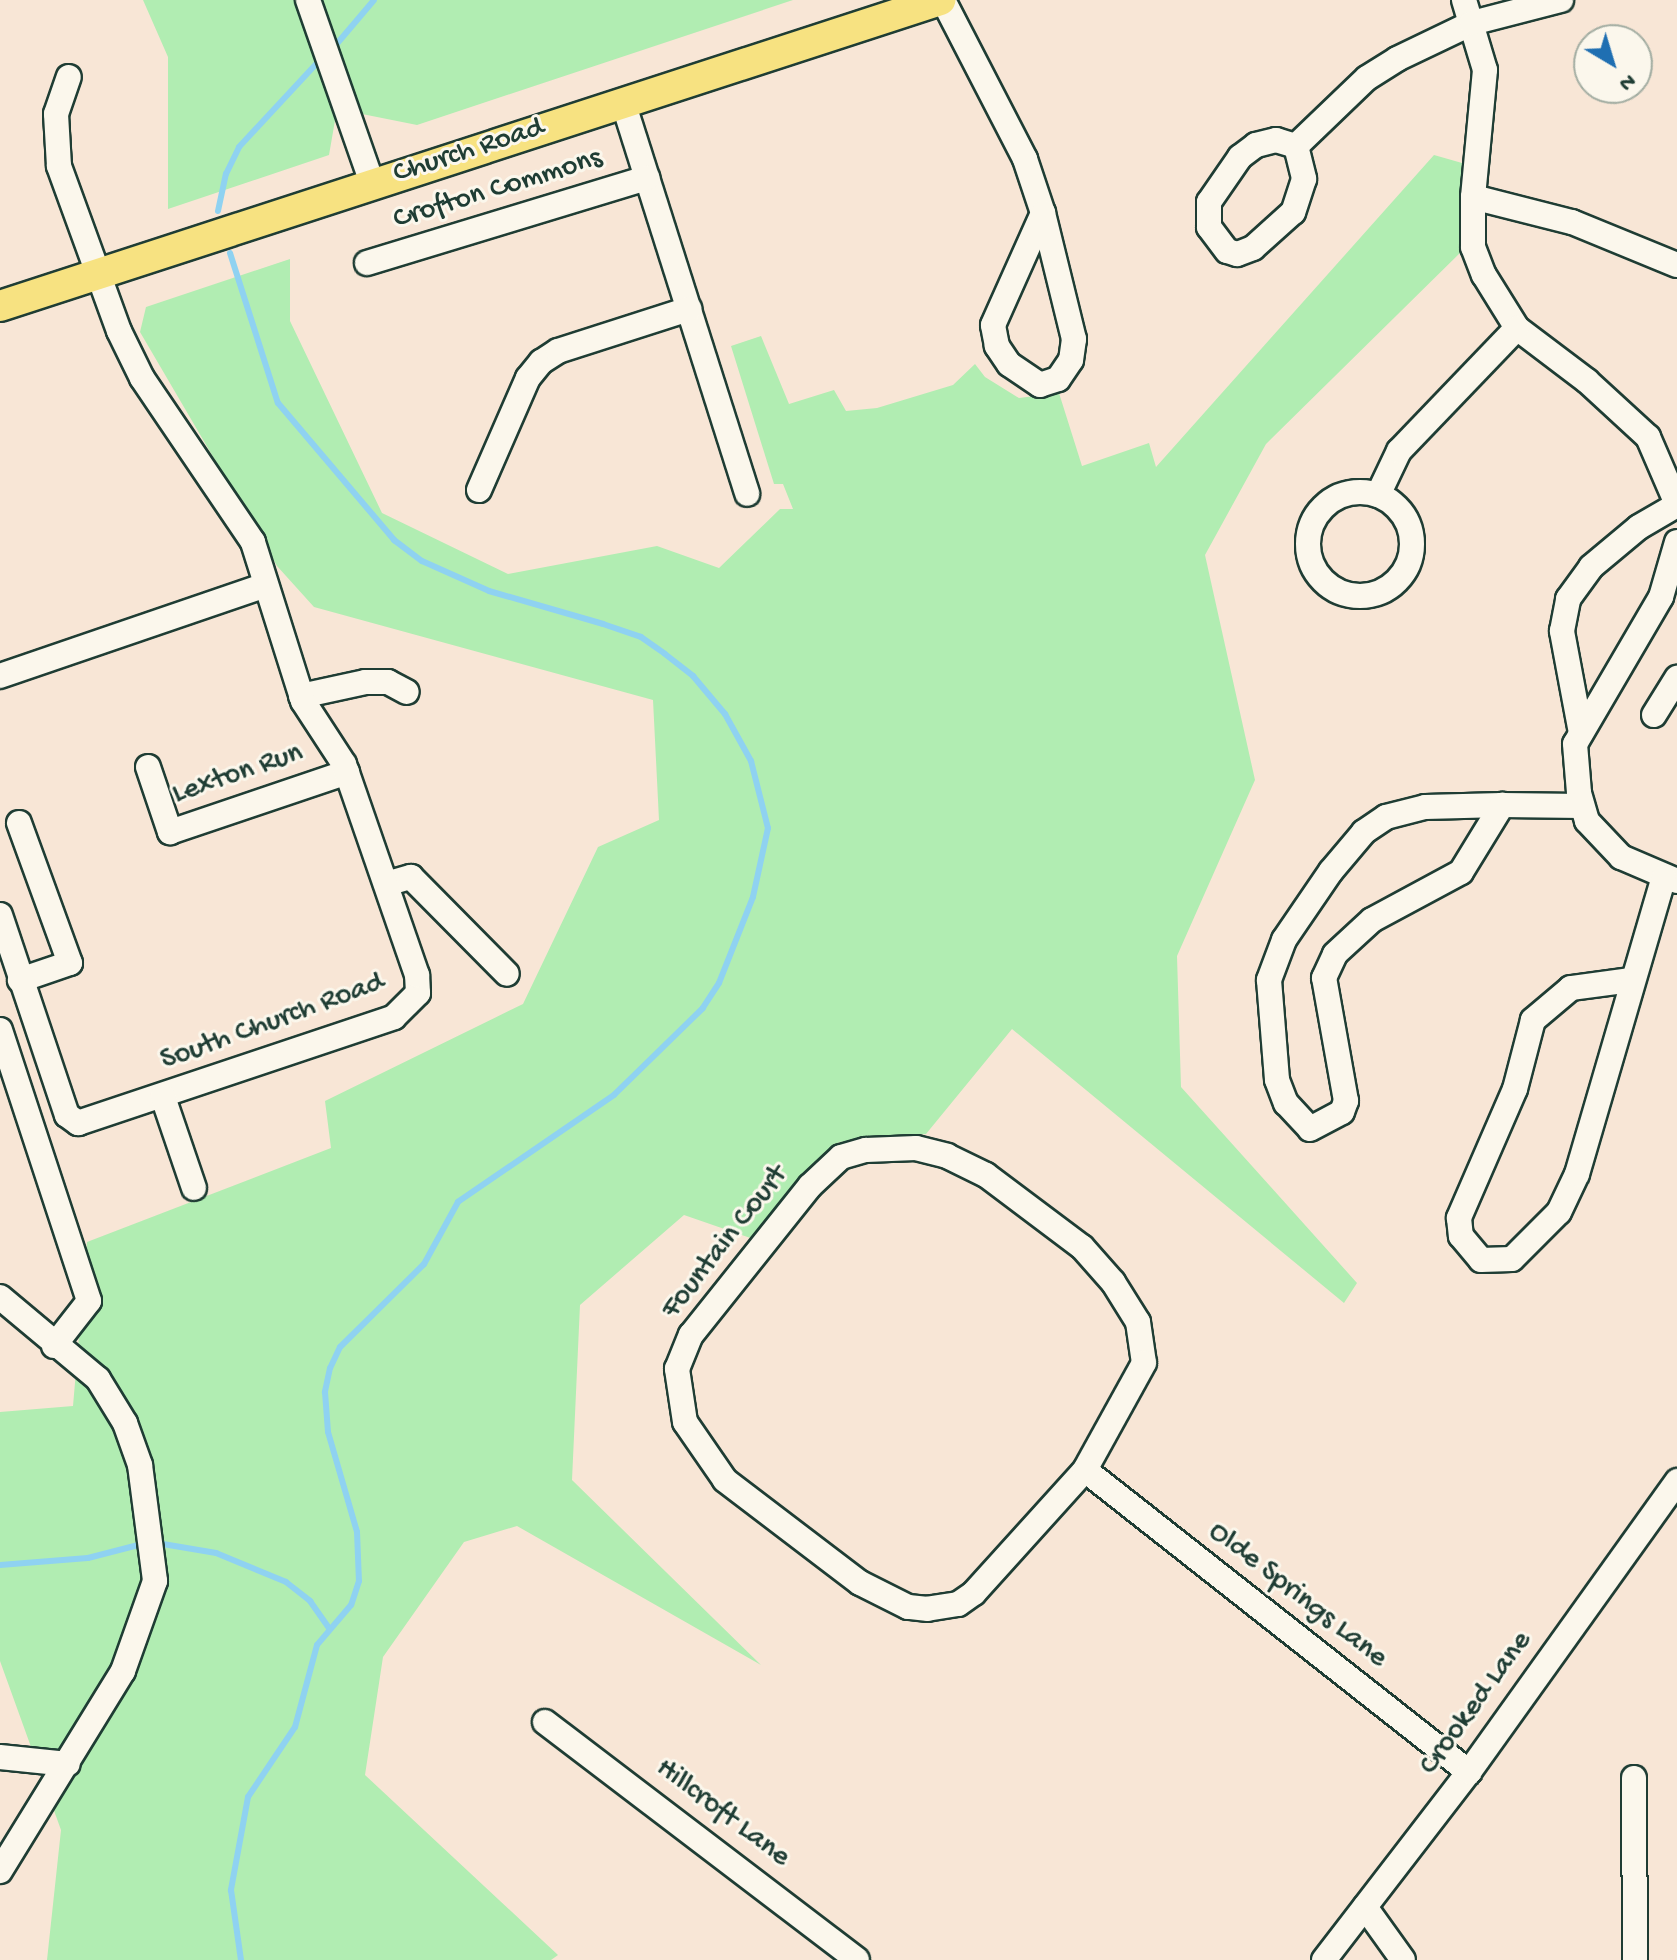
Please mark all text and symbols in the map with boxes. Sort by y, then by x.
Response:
north arrow [1573,24,1653,104]
text: N [1613,67,1640,96]
street label: Church Road [389,111,549,193]
street label: Crofton Commons [389,141,607,239]
street label: Lexton Run [168,736,308,814]
street label: South Church Road [156,966,390,1080]
street label: Fountain Court [655,1159,797,1327]
street label: Olde Springs Lane [1200,1515,1394,1677]
street label: Crooked Lane [1413,1625,1541,1783]
street label: Hillcroft Lane [648,1752,796,1876]

